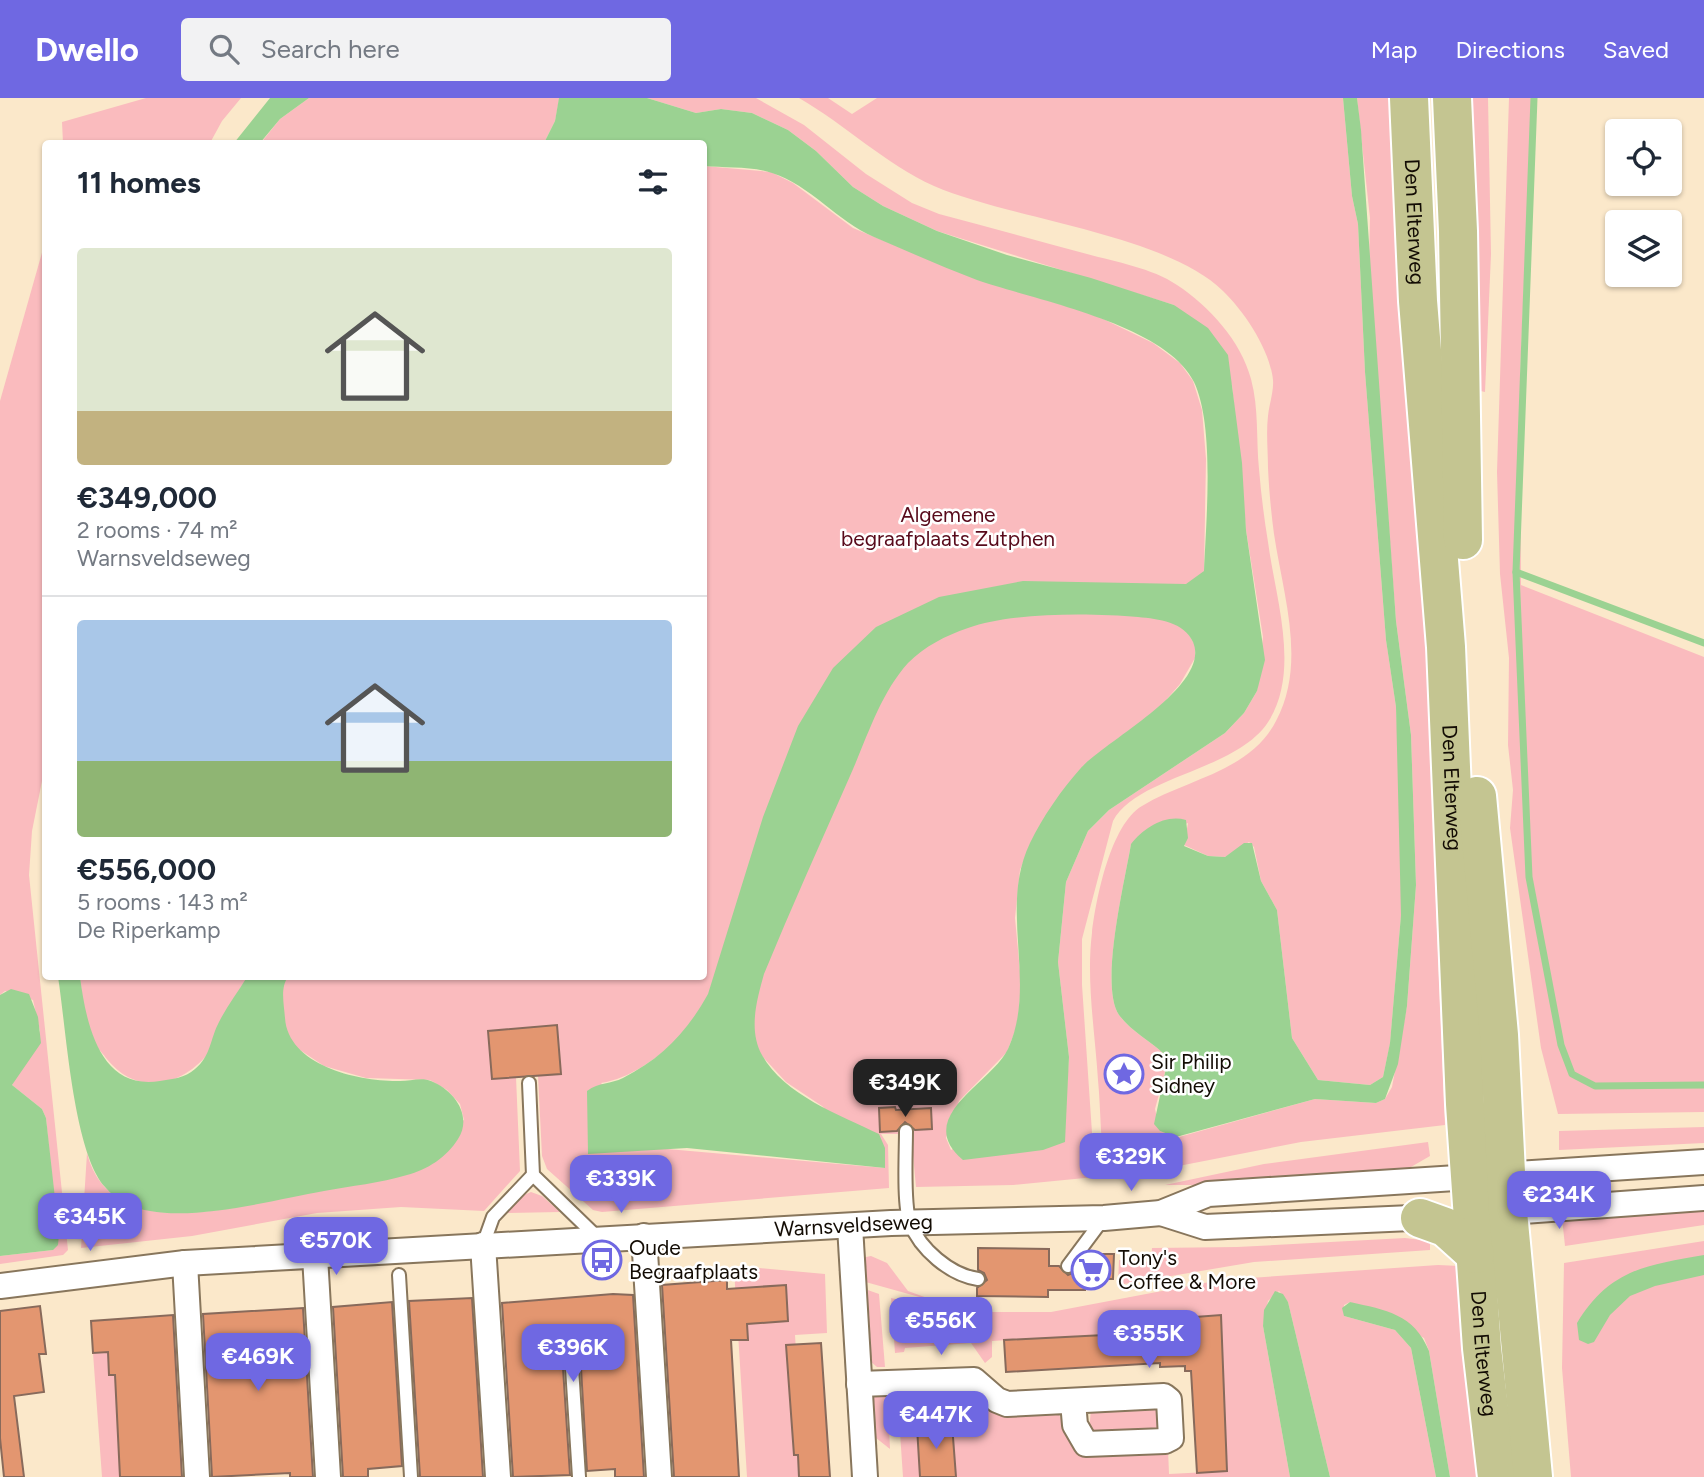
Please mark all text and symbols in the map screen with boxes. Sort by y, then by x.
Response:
search box [181,18,671,81]
text: Dwello [35,30,139,69]
icon: search [205,30,243,68]
text: Search here [261,33,400,65]
text: Map [1371,35,1417,64]
text: Directions [1455,35,1565,64]
text: Saved [1603,35,1669,64]
map controls [1605,119,1682,287]
button: locate [1605,119,1682,196]
street label: Den Elterweg [1400,158,1430,286]
icon: filters [634,163,672,201]
text: 11 homes [77,164,201,201]
button: layers [1605,210,1682,287]
icon: home [312,293,438,419]
text: €349,000 [77,479,217,516]
park label: Algemene begraafplaats Zutphen [841,502,1055,551]
text: 2 rooms · 74 m² [77,516,238,544]
text: Warnsveldseweg [77,544,251,572]
icon: home [312,665,438,791]
street label: Den Elterweg [1437,724,1467,851]
text: €556,000 [77,851,216,888]
text: 5 rooms · 143 m² [77,888,248,916]
text: De Riperkamp [77,916,221,944]
place label: Sir Philip Sidney [1151,1049,1232,1098]
place icon: Sir Philip Sidney [1103,1053,1145,1095]
pin: €349K [856,1060,954,1119]
text: €349K [869,1068,941,1096]
pin: €329K [1082,1134,1180,1193]
text: €329K [1096,1142,1166,1170]
pin: €339K [572,1156,670,1215]
text: €339K [586,1164,656,1192]
pin: €234K [1510,1172,1608,1231]
text: €234K [1523,1180,1595,1208]
pin: €345K [41,1194,139,1253]
text: €345K [54,1202,126,1230]
street label: Warnsveldseweg [774,1209,933,1242]
pin: €570K [287,1218,385,1277]
text: €570K [300,1226,372,1254]
place label: Oude Begraafplaats [629,1235,758,1284]
bus stop icon: Oude Begraafplaats [581,1239,623,1281]
place label: Tony's Coffee & More [1118,1245,1256,1294]
supermarket icon: Tony's Coffee & More [1070,1249,1112,1291]
street label: Den Elterweg [1466,1290,1503,1418]
pin: €556K [892,1298,990,1357]
text: €556K [905,1306,977,1334]
pin: €355K [1100,1310,1198,1370]
text: €355K [1114,1319,1184,1347]
pin: €396K [524,1324,622,1384]
text: €396K [538,1333,608,1361]
pin: €469K [209,1334,307,1393]
text: €469K [222,1342,294,1370]
pin: €447K [887,1392,985,1451]
text: €447K [899,1400,973,1428]

